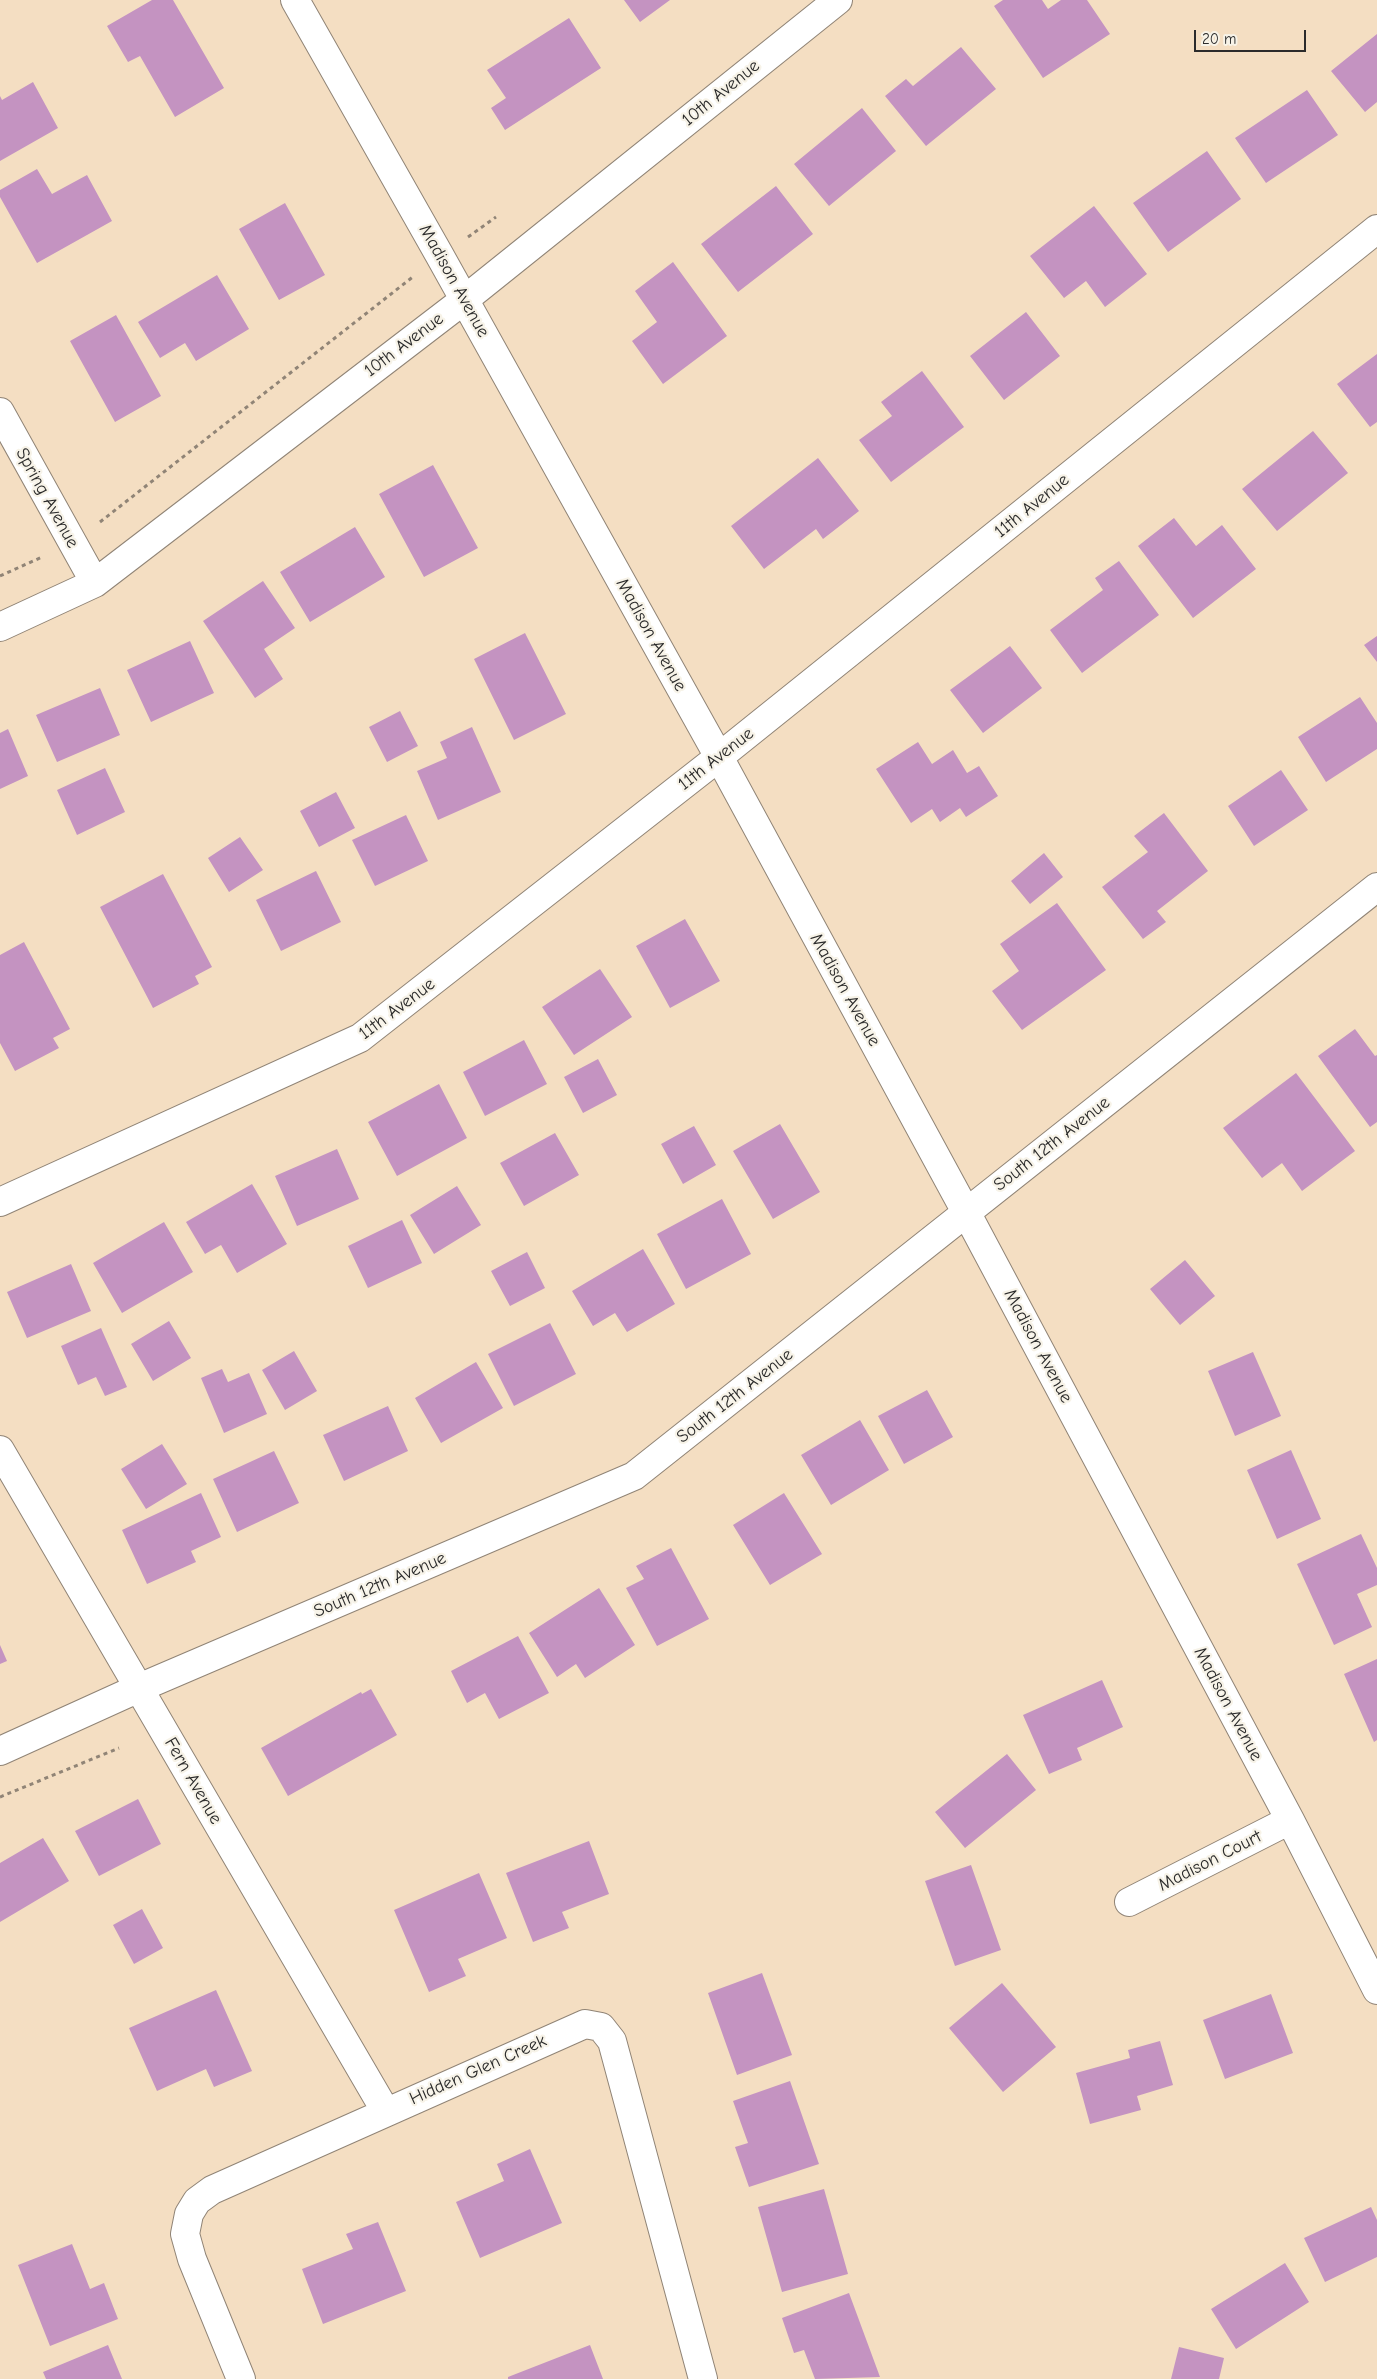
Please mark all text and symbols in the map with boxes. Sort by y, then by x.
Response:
scale bar [1197,20,1310,52]
text: 20 m [1202,30,1236,48]
street label: 10th Avenue [678,55,764,131]
street label: Madison Avenue [414,221,494,341]
street label: 10th Avenue [360,308,448,382]
street label: Spring Avenue [11,444,83,552]
street label: 11th Avenue [990,469,1074,543]
street label: Madison Avenue [611,575,691,695]
street label: 11th Avenue [674,723,758,795]
street label: Madison Avenue [805,930,885,1050]
street label: 11th Avenue [355,973,439,1045]
street label: South 12th Avenue [990,1092,1114,1196]
street label: Madison Avenue [999,1285,1077,1407]
street label: South 12th Avenue [673,1344,797,1448]
street label: South 12th Avenue [311,1547,449,1623]
street label: Madison Avenue [1189,1643,1267,1765]
street label: Fern Avenue [160,1734,226,1828]
street label: Madison Court [1155,1826,1265,1896]
street label: Hidden Glen Creek [406,2030,550,2110]

